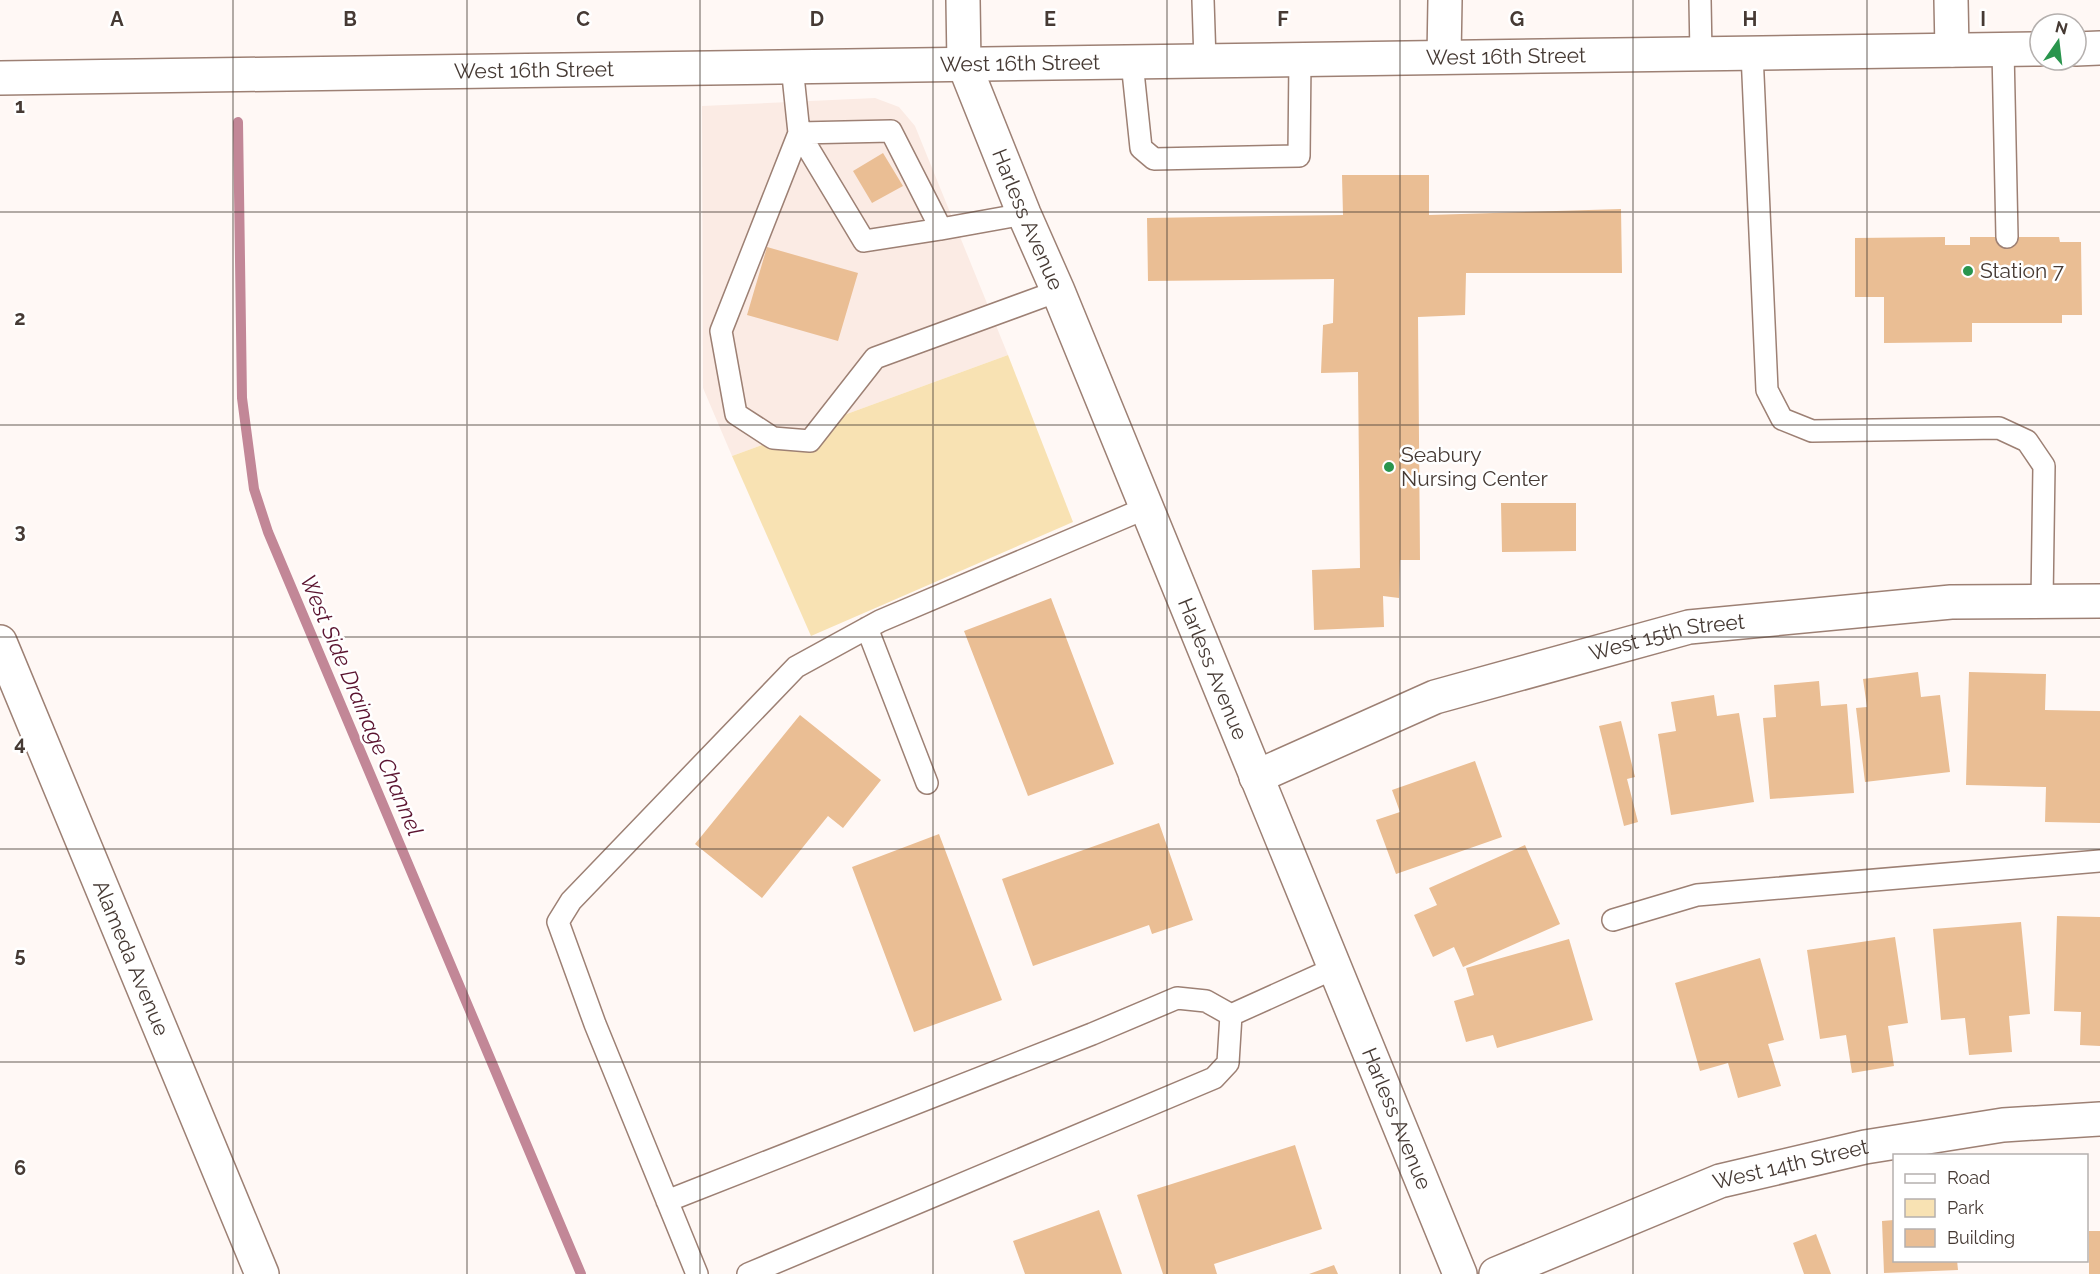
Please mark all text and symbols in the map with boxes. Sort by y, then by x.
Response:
text: A [110,7,124,31]
text: B [343,7,357,31]
text: C [576,7,590,31]
text: D [810,7,824,31]
text: E [1044,7,1056,31]
text: F [1277,7,1289,31]
text: G [1510,7,1524,31]
text: H [1743,7,1757,31]
text: I [1980,7,1986,31]
north arrow [2028,12,2088,72]
text: N [2053,17,2070,39]
street label: West 16th Street [1426,42,1586,70]
street label: West 16th Street [940,49,1100,77]
street label: West 16th Street [454,56,614,84]
text: 1 [15,94,25,118]
street label: Harless Avenue [987,145,1069,294]
place label: Station 7 [1980,258,2065,283]
marker: Station 7 [1961,264,1975,278]
text: 2 [14,306,26,330]
place label: Seabury Nursing Center [1401,442,1548,491]
marker: Seabury Nursing Center [1382,460,1396,474]
text: 3 [14,519,26,543]
water label: West Side Drainage Channel [295,570,429,840]
street label: Harless Avenue [1173,594,1253,743]
street label: West 15th Street [1586,609,1746,666]
text: 4 [14,731,26,755]
street label: Alameda Avenue [88,876,175,1039]
text: 5 [14,943,26,967]
street label: Harless Avenue [1357,1044,1437,1193]
street label: West 14th Street [1710,1134,1871,1194]
legend [1893,1154,2088,1262]
text: 6 [14,1156,26,1180]
text: Road [1947,1167,1990,1188]
text: Park [1947,1197,1984,1218]
text: Building [1947,1227,2015,1248]

